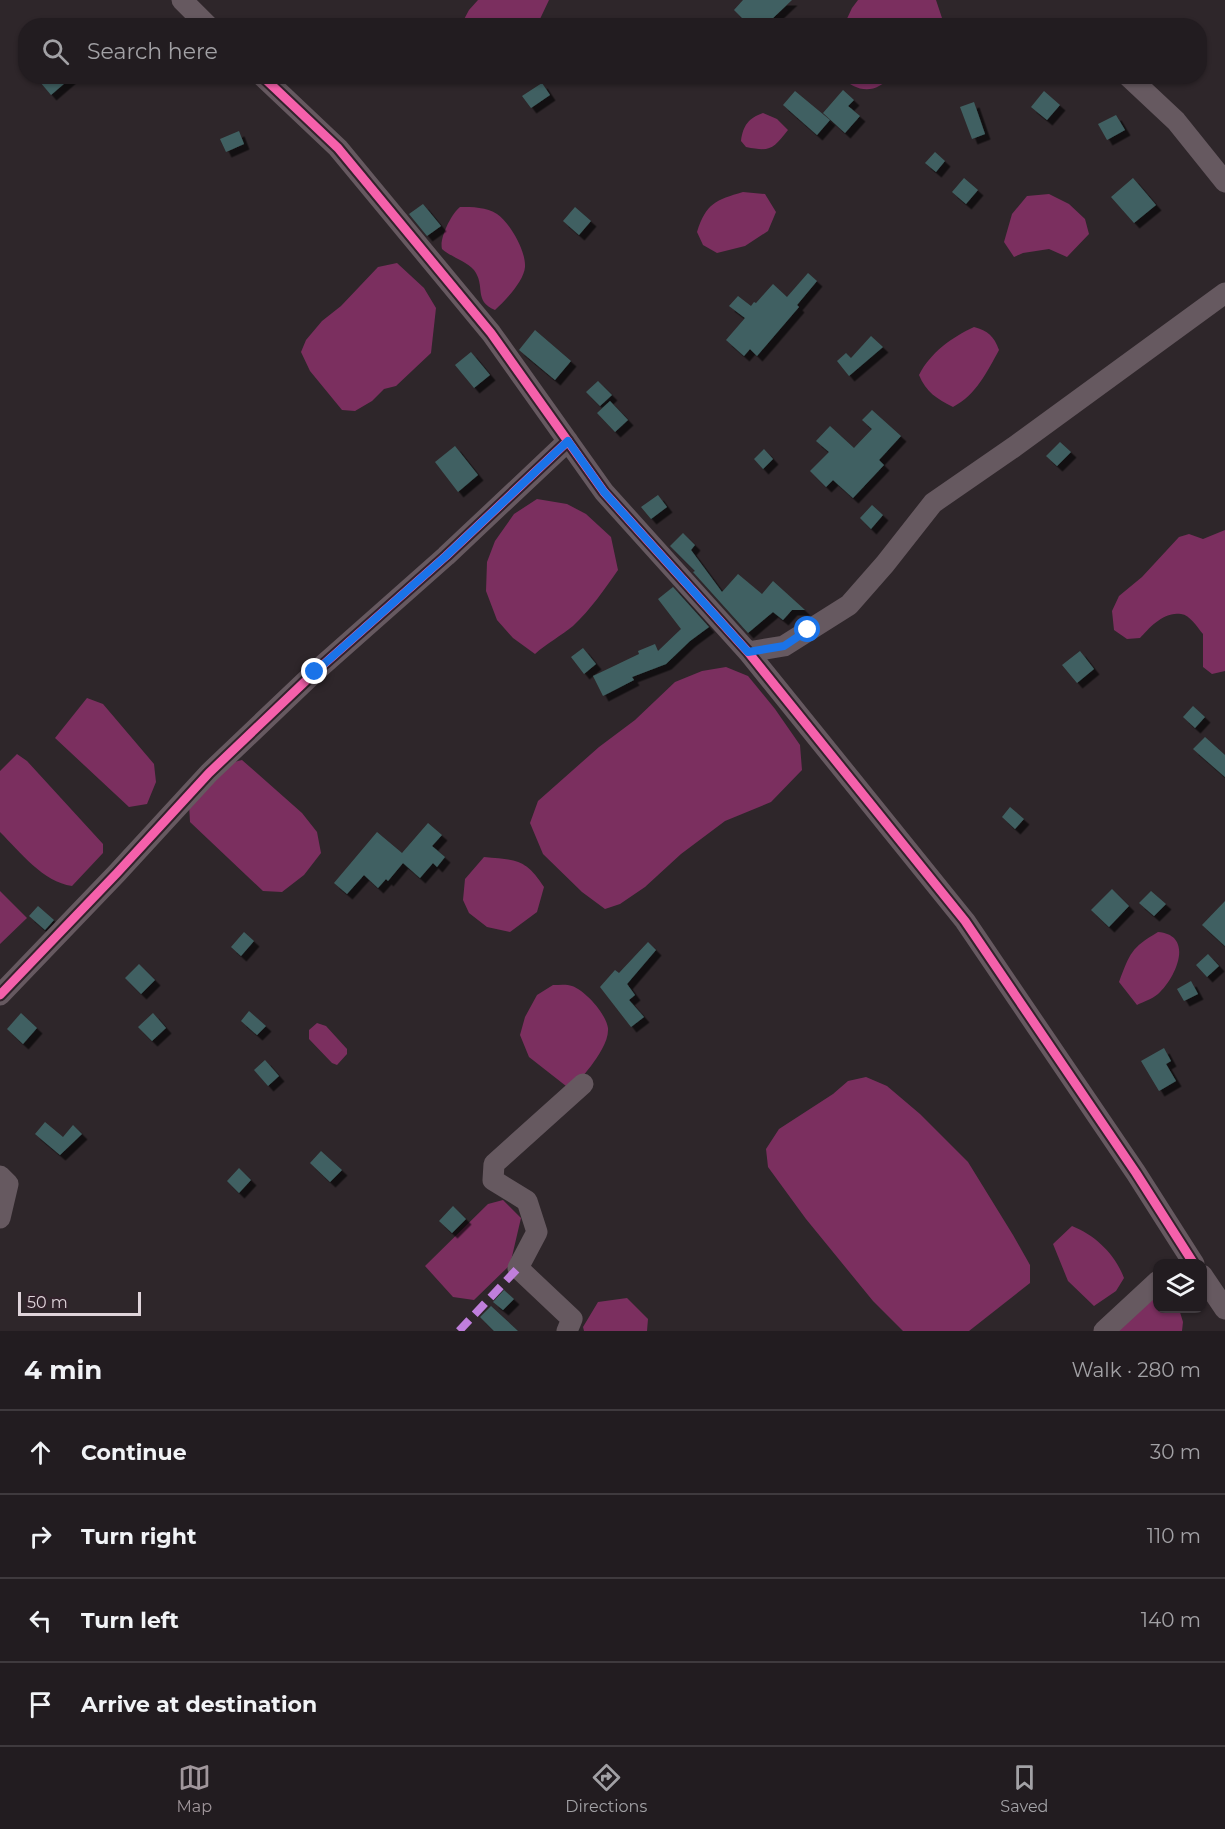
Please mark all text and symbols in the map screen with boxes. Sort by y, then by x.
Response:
search box [18,18,1207,84]
icon: search [39,35,72,68]
text: Search here [87,38,218,65]
route start [794,616,820,642]
route end [301,658,327,684]
map controls [1153,1259,1207,1313]
button: layers [1153,1259,1207,1313]
scale bar [18,1289,141,1316]
text: 50 m [27,1293,68,1312]
text: 4 min [24,1354,102,1386]
text: Walk · 280 m [1071,1358,1201,1382]
icon: ahead [24,1436,57,1469]
text: Continue [81,1439,187,1466]
text: 30 m [1150,1440,1201,1464]
icon: right [24,1520,57,1553]
text: Turn right [81,1523,196,1550]
text: 110 m [1147,1524,1201,1548]
icon: left [24,1604,57,1637]
text: Turn left [81,1607,179,1634]
text: 140 m [1141,1608,1201,1632]
icon: arrive [24,1688,57,1721]
text: Arrive at destination [81,1691,317,1718]
tab: Map [177,1761,212,1816]
tab: Directions [565,1761,647,1816]
tab: Saved [1000,1761,1048,1816]

